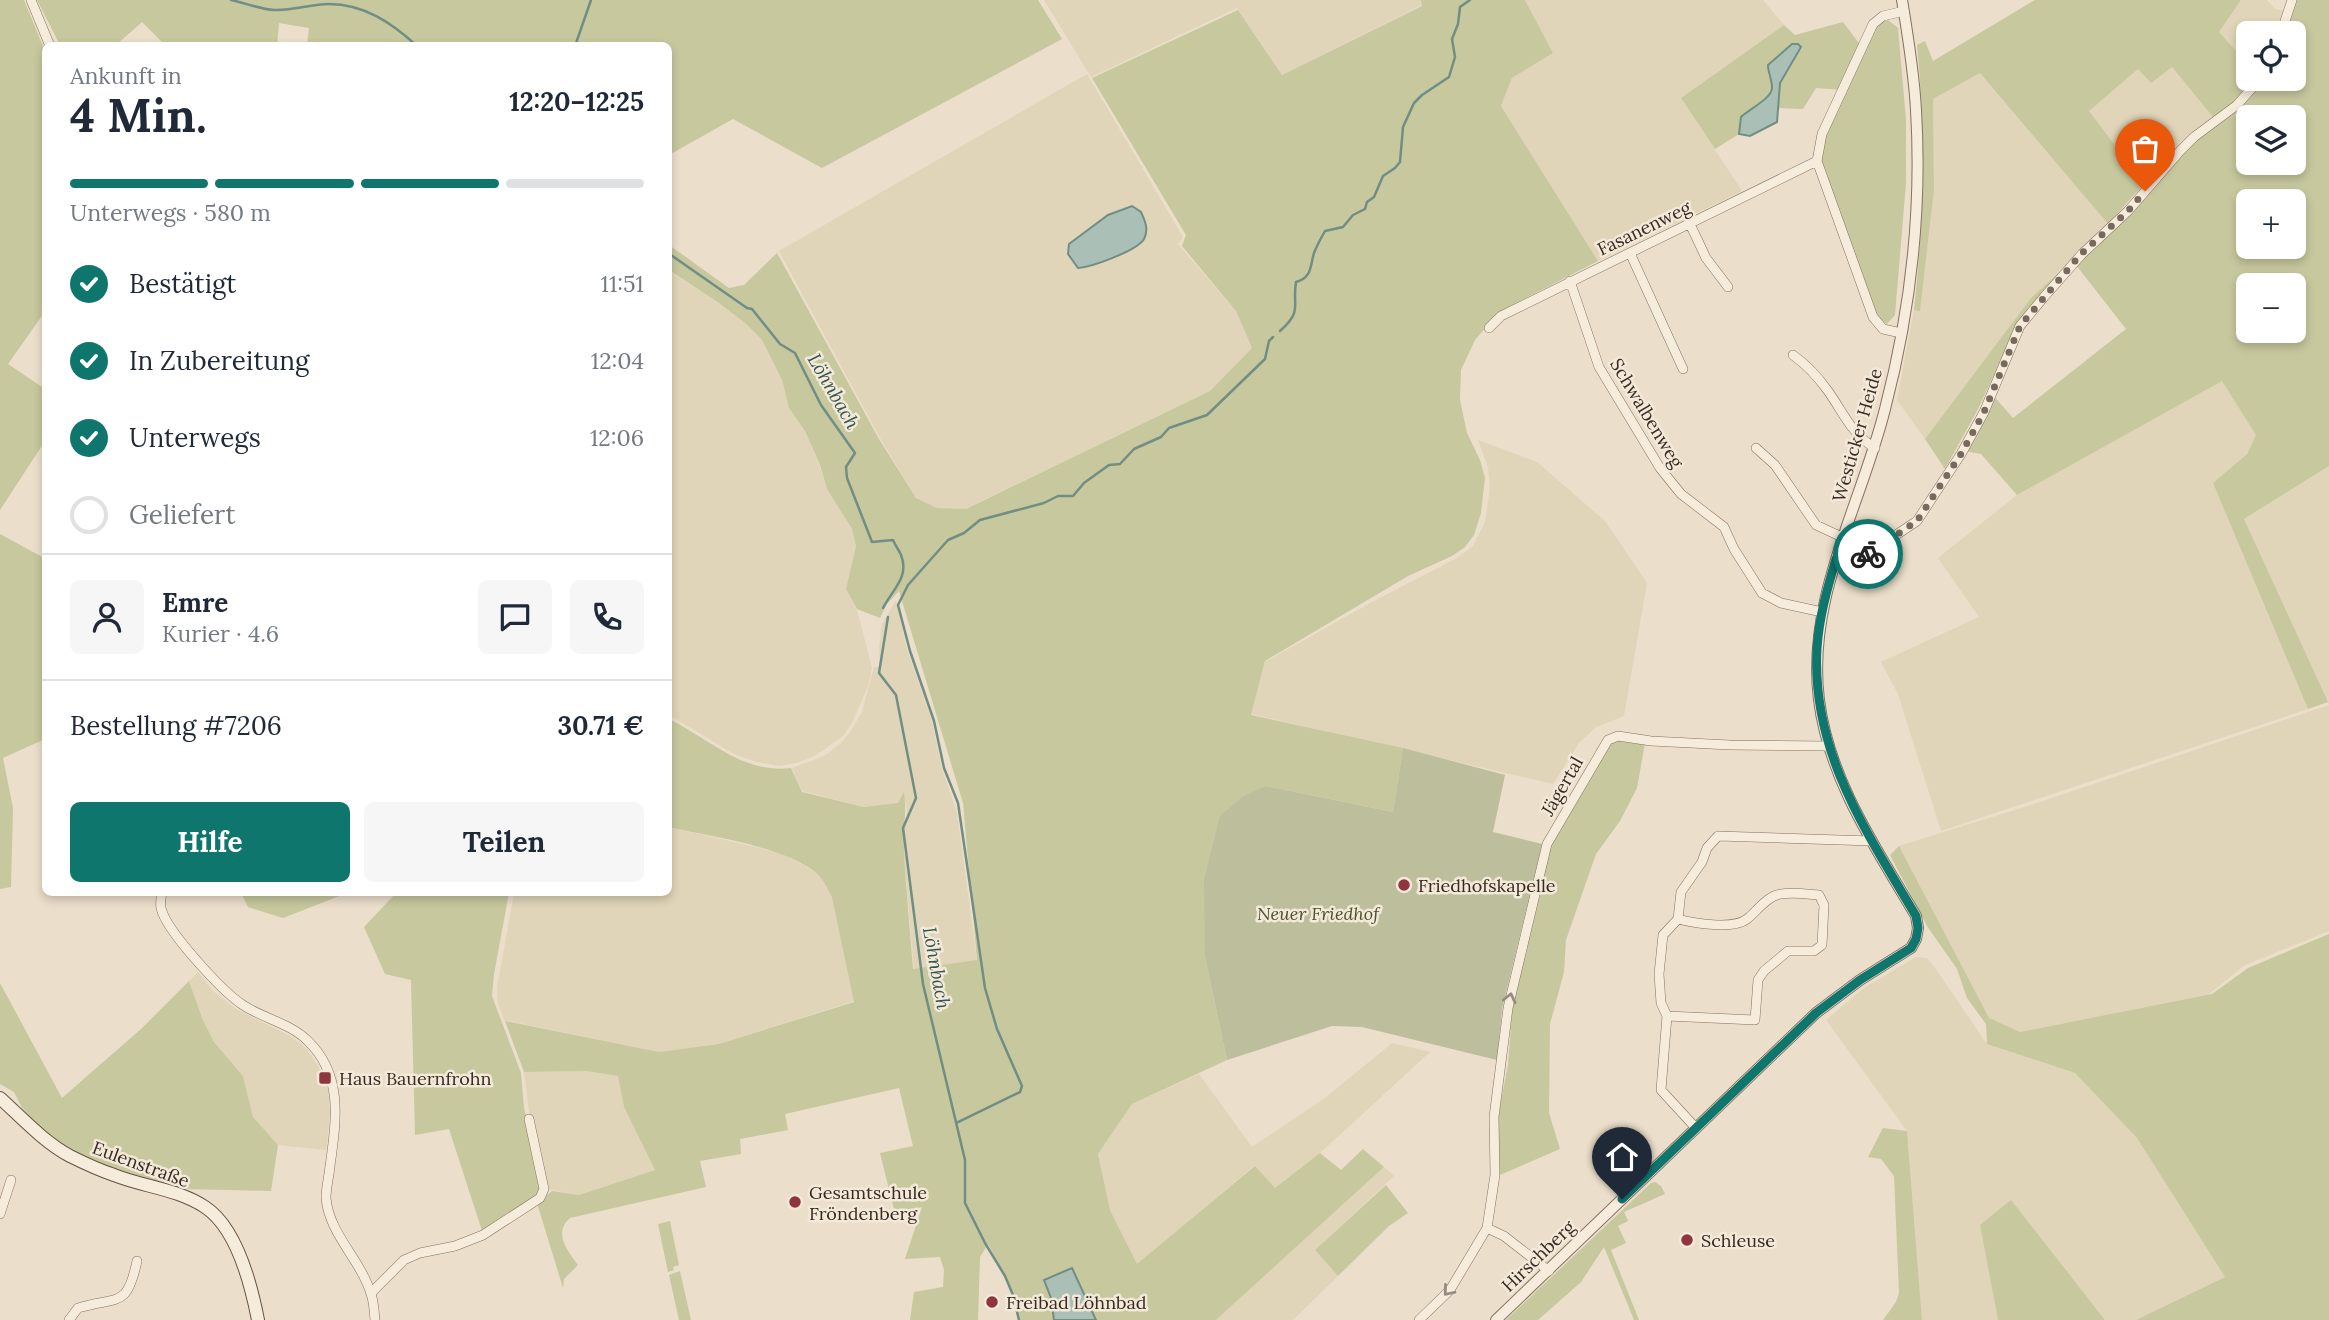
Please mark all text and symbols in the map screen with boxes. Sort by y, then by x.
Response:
map controls [2236,21,2306,343]
button: locate [2236,21,2306,91]
text: Ankunft in [70,61,182,90]
text: 12:20–12:25 [509,85,644,118]
text: 4 Min. [70,86,207,145]
button: layers [2236,105,2306,175]
pin [2115,119,2175,191]
icon: bag [2126,130,2164,168]
button: + [2236,189,2306,259]
street label: Fasanenweg [1593,195,1695,261]
text: Unterwegs · 580 m [70,198,271,227]
icon: check [70,265,108,303]
text: Bestätigt [129,267,236,300]
text: 11:51 [601,269,644,298]
button: − [2236,273,2306,343]
icon: check [70,342,108,380]
text: In Zubereitung [129,344,309,377]
text: 12:04 [591,346,644,375]
water label: Löhnbach [803,349,865,433]
street label: Schwalbenweg [1605,354,1689,473]
street label: Westicker Heide [1827,365,1887,504]
icon: check [70,419,108,457]
text: Unterwegs [129,421,261,454]
text: 12:06 [590,423,644,452]
text: Geliefert [129,498,236,531]
courier [1833,519,1903,589]
icon: bike [1849,535,1887,573]
button: person [70,580,144,654]
button: chat [478,580,552,654]
button: phone [570,580,644,654]
text: Emre [162,586,228,619]
text: Kurier · 4.6 [162,619,279,648]
text: Bestellung #7206 [70,709,282,742]
text: 30.71 € [557,709,644,742]
street label: Jägertal [1535,752,1588,821]
button: Hilfe [70,802,350,882]
button: Teilen [364,802,644,882]
place label: Friedhofskapelle [1418,874,1556,897]
marker: Friedhofskapelle [1396,877,1412,893]
park label: Neuer Friedhof [1257,902,1381,925]
water label: Löhnbach [918,925,956,1011]
one-way arrow [1502,992,1517,1004]
place label: Haus Bauernfrohn [339,1067,492,1090]
marker: Haus Bauernfrohn [317,1070,333,1086]
pin [1592,1127,1652,1199]
street label: Eulenstraße [89,1136,193,1192]
icon: home [1603,1138,1641,1176]
place label: Gesamtschule Fröndenberg [809,1181,927,1225]
marker: Gesamtschule Fröndenberg [787,1194,803,1210]
street label: Hirschberg [1496,1215,1580,1297]
place label: Schleuse [1701,1229,1775,1252]
marker: Schleuse [1679,1232,1695,1248]
one-way arrow [1443,1283,1456,1295]
place label: Freibad Löhnbad [1006,1291,1147,1314]
marker: Freibad Löhnbad [984,1294,1000,1310]

